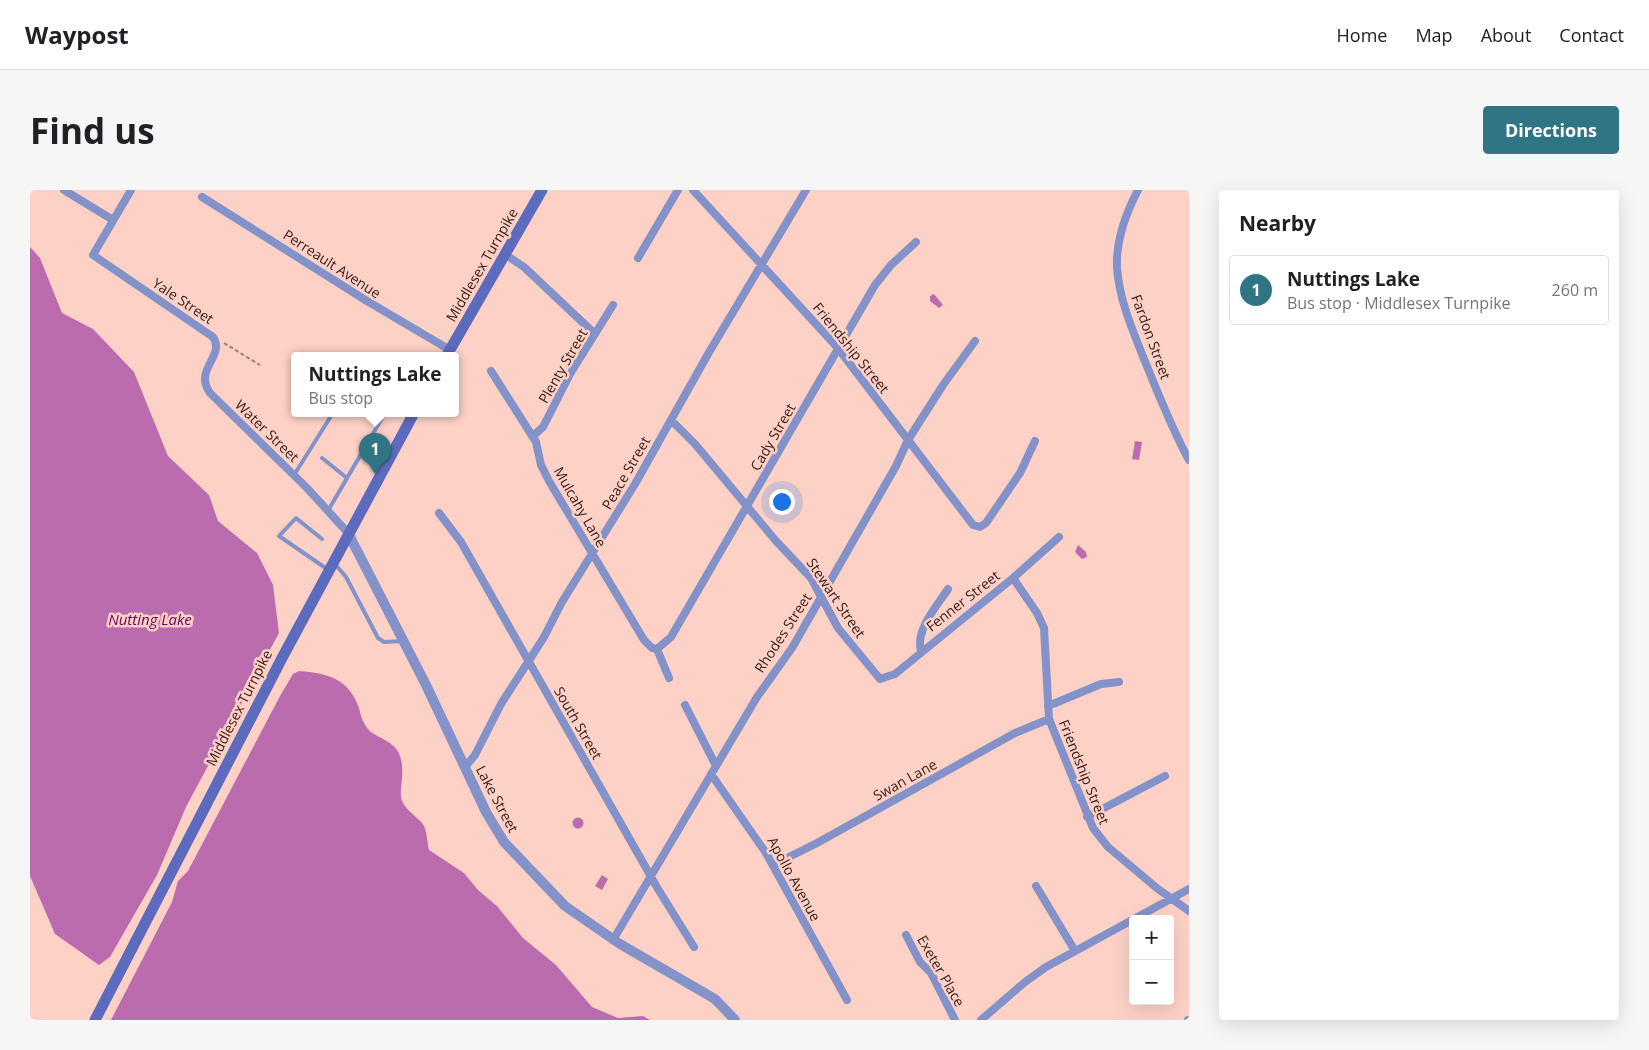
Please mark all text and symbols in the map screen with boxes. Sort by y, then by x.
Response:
text: Waypost [25,18,129,51]
text: Home [1337,23,1387,47]
text: Map [1415,23,1453,47]
text: About [1481,23,1531,47]
text: Contact [1559,23,1624,47]
button: Directions [1483,106,1619,154]
text: Find us [30,107,155,154]
street label: Middlesex Turnpike [441,204,522,325]
text: Nearby [1239,209,1316,237]
street label: Perreault Avenue [280,225,385,302]
text: Nuttings Lake [1287,266,1420,292]
street label: Yale Street [149,273,218,328]
text: 1 [1251,279,1261,301]
text: 260 m [1552,279,1598,301]
street label: Fardon Street [1127,292,1176,382]
text: Bus stop · Middlesex Turnpike [1287,292,1511,314]
street label: Friendship Street [809,298,894,397]
street label: Plenty Street [534,325,592,407]
popup [291,352,459,417]
text: Nuttings Lake [308,361,442,387]
text: Bus stop [308,387,373,409]
street label: Water Street [231,395,303,466]
street label: Cady Street [746,400,800,474]
pin: 1 [359,433,391,474]
street label: Peace Street [597,433,654,513]
street label: Mulcahy Lane [550,463,611,551]
your location [769,489,795,515]
street label: Stewart Street [803,554,870,641]
street label: Fenner Street [922,566,1003,635]
street label: Rhodes Street [750,589,815,676]
water label: Nutting Lake [108,609,192,629]
street label: Middlesex Turnpike [201,646,276,769]
street label: South Street [550,683,607,763]
street label: Friendship Street [1055,717,1114,827]
street label: Swan Lane [870,754,940,805]
street label: Lake Street [472,762,523,835]
street label: Apollo Avenue [763,833,826,924]
map controls [1129,915,1174,1005]
button: + [1129,915,1174,960]
street label: Exeter Place [913,932,970,1010]
button: − [1129,960,1174,1005]

